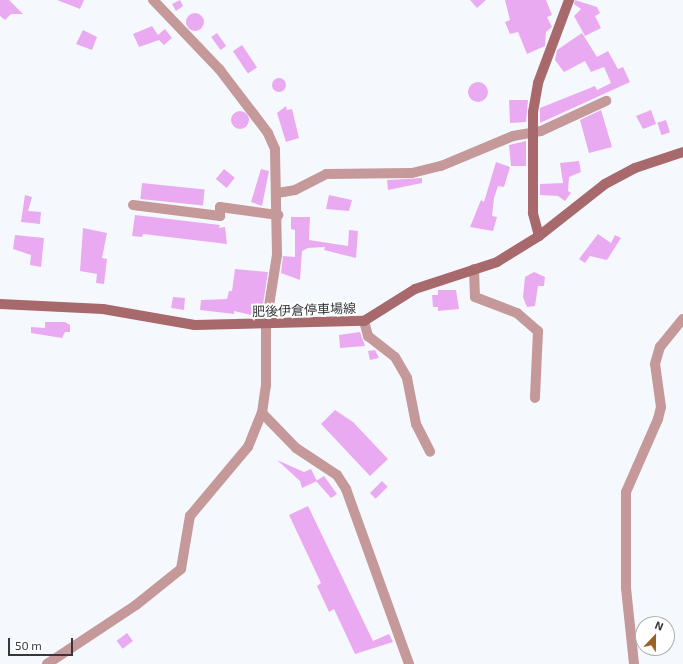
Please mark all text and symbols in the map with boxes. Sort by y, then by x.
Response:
street label: 肥後伊倉停車場線 [252,300,356,320]
north arrow [635,616,675,656]
text: N [653,618,665,633]
scale bar [10,630,75,656]
text: 50 m [15,638,42,652]

